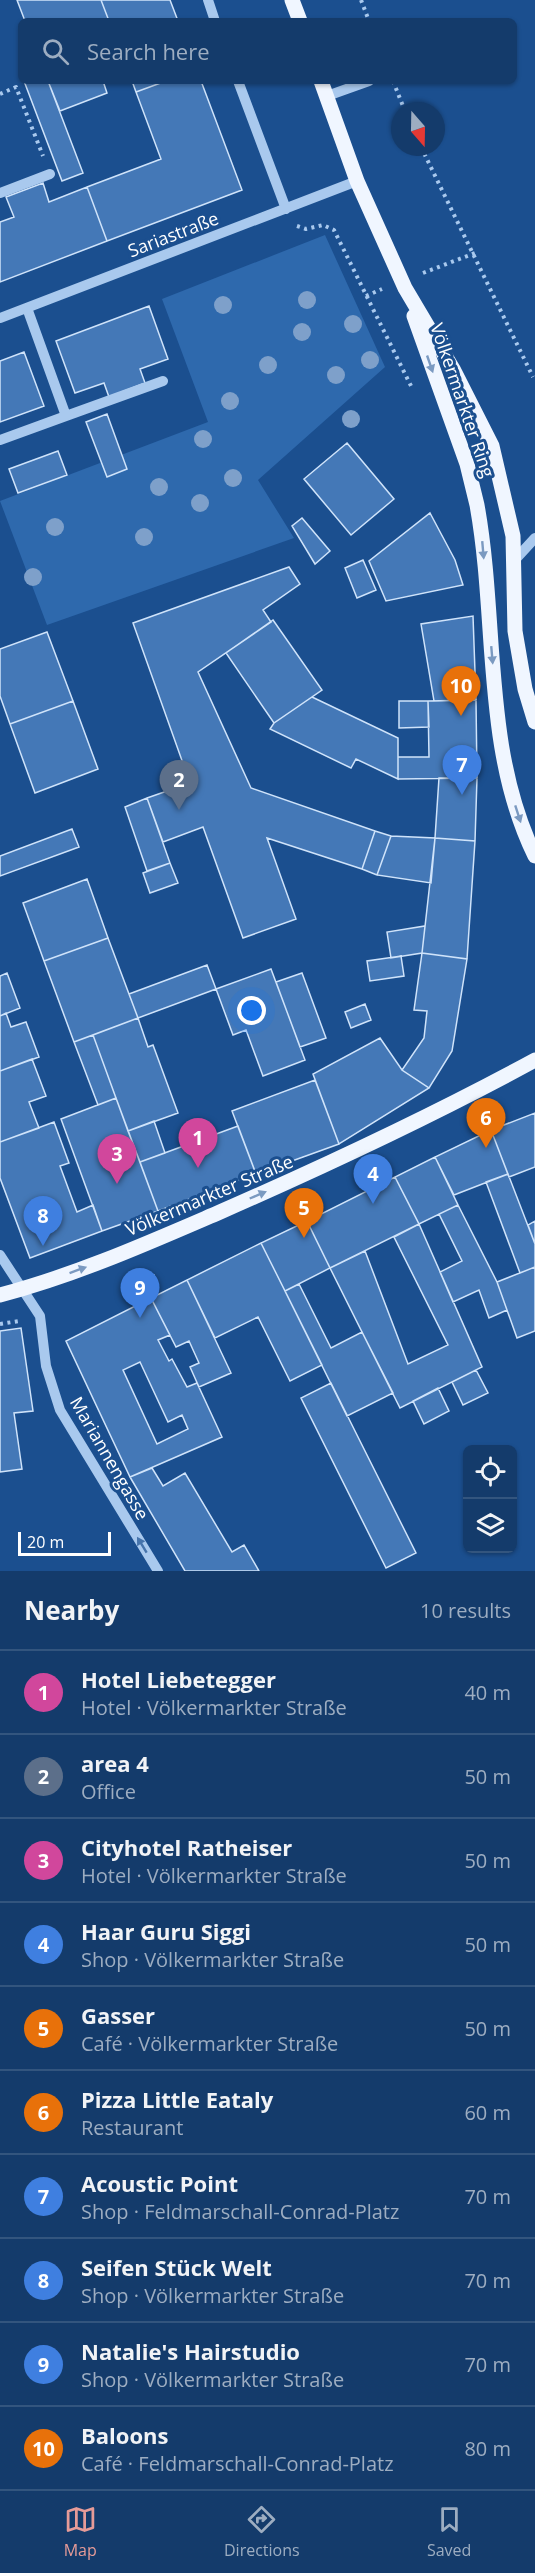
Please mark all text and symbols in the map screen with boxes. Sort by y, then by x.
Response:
search box [18,18,517,84]
icon: search [39,35,72,68]
text: Search here [87,36,210,66]
north arrow [391,102,445,156]
street label: Sariastraße [124,206,222,262]
street label: Völkermarkter Ring [425,320,501,480]
one-way arrow [426,355,436,373]
one-way arrow [478,541,488,560]
one-way arrow [487,646,497,665]
pin: 10 [442,666,480,716]
pin: 7 [442,746,482,795]
pin: 2 [160,760,198,810]
one-way arrow [514,805,523,823]
your location [237,996,266,1025]
pin: 6 [466,1098,506,1148]
pin: 1 [178,1118,218,1168]
pin: 3 [98,1134,136,1184]
street label: Völkermarkter Straße [121,1149,297,1241]
pin: 4 [354,1154,392,1204]
pin: 5 [284,1188,324,1238]
one-way arrow [249,1190,267,1200]
pin: 8 [24,1196,63,1246]
one-way arrow [69,1264,87,1274]
pin: 9 [120,1268,160,1318]
street label: Mariannengasse [65,1392,155,1524]
map controls [463,1445,517,1553]
button: locate [463,1445,517,1499]
button: layers [463,1499,517,1553]
scale bar [18,1529,111,1556]
text: 20 m [27,1531,64,1553]
one-way arrow [136,1537,147,1553]
text: Nearby [24,1592,119,1628]
text: 10 results [420,1597,511,1624]
text: Hotel Liebetegger [81,1664,276,1694]
text: 1 [38,1679,49,1706]
text: 40 m [464,1679,511,1706]
text: Hotel · Völkermarkter Straße [81,1694,347,1721]
text: area 4 [81,1748,149,1778]
text: 2 [38,1763,49,1790]
text: 50 m [464,1763,511,1790]
text: Office [81,1778,136,1805]
text: Cityhotel Ratheiser [81,1832,292,1862]
text: 3 [38,1847,49,1874]
text: 50 m [464,1847,511,1874]
text: Hotel · Völkermarkter Straße [81,1862,347,1889]
text: Haar Guru Siggi [81,1916,251,1946]
text: 4 [38,1931,49,1958]
text: 50 m [464,1931,511,1958]
text: Shop · Völkermarkter Straße [81,1946,344,1973]
text: Gasser [81,2000,155,2030]
text: 5 [38,2015,49,2042]
text: 50 m [464,2015,511,2042]
text: Café · Völkermarkter Straße [81,2030,338,2057]
text: Pizza Little Eataly [81,2084,273,2114]
text: 6 [38,2099,49,2126]
text: 60 m [464,2099,511,2126]
text: Restaurant [81,2114,183,2141]
text: Acoustic Point [81,2168,238,2198]
text: 7 [38,2183,49,2210]
text: 70 m [464,2183,511,2210]
text: Shop · Feldmarschall-Conrad-Platz [81,2198,399,2225]
text: Seifen Stück Welt [81,2252,272,2282]
text: 8 [38,2267,49,2294]
text: 70 m [464,2267,511,2294]
text: Shop · Völkermarkter Straße [81,2282,344,2309]
text: Natalie's Hairstudio [81,2336,300,2366]
text: 9 [38,2351,49,2378]
text: 70 m [464,2351,511,2378]
text: Shop · Völkermarkter Straße [81,2366,344,2393]
text: Baloons [81,2420,168,2450]
text: 10 [32,2435,55,2462]
text: 80 m [464,2435,511,2462]
text: Café · Feldmarschall-Conrad-Platz [81,2450,394,2477]
tab: Map [64,2503,97,2561]
tab: Directions [224,2503,300,2561]
tab: Saved [427,2503,471,2561]

